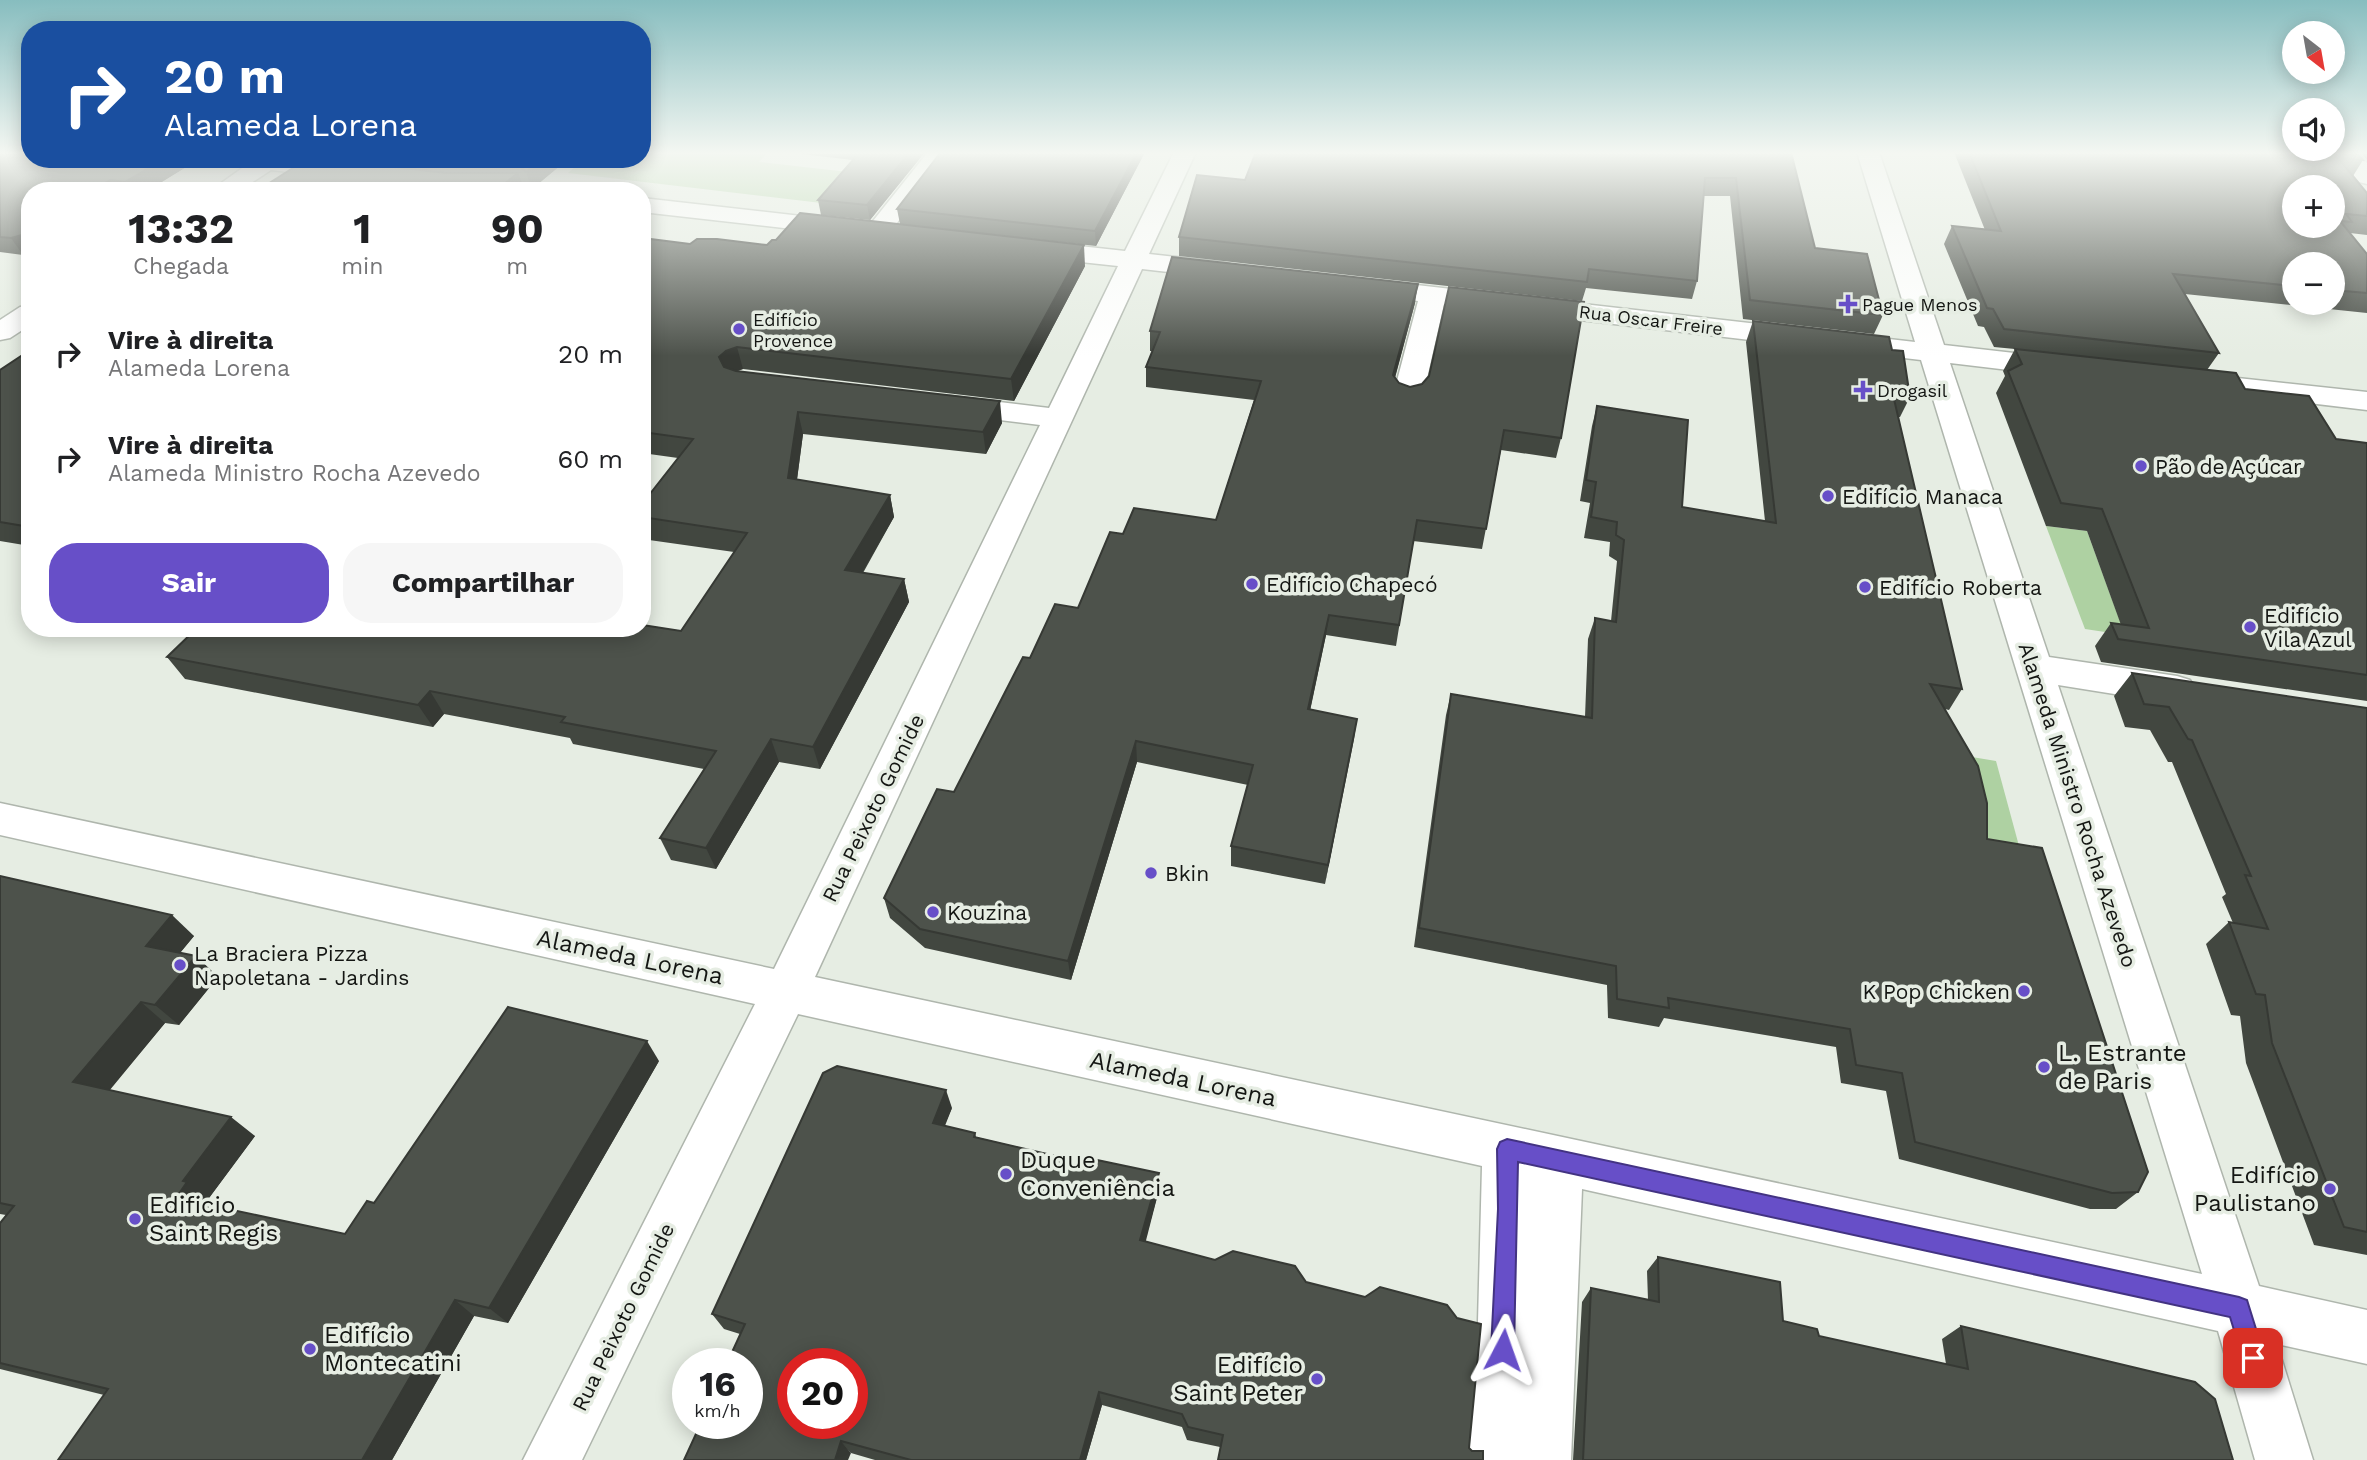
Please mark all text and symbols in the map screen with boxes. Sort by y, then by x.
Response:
north arrow [2282,21,2345,84]
map controls [2282,21,2345,315]
text: 20 m [164,47,285,105]
icon: right [49,49,140,140]
button: sound [2282,98,2345,161]
text: Alameda Lorena [164,106,417,144]
button: + [2282,175,2345,238]
text: 13:32 [128,204,234,253]
text: 1 [353,204,371,253]
text: 90 [491,204,544,253]
button: − [2282,252,2345,315]
text: Chegada [133,253,229,280]
text: min [341,253,383,280]
text: m [506,253,528,280]
place label: Pague Menos [1862,294,1977,315]
marker: Pague Menos [1840,296,1856,312]
street label: Rua Oscar Freire [1578,301,1724,339]
place label: Edifício Provence [753,309,833,351]
marker: Edifício Provence [731,321,747,337]
text: Vire à direita [108,325,273,355]
icon: right [49,335,87,373]
text: 20 m [558,339,623,369]
text: Alameda Lorena [108,355,290,382]
place label: Drogasil [1877,380,1948,401]
marker: Drogasil [1855,382,1871,398]
text: Vire à direita [108,430,273,460]
icon: right [49,440,87,478]
text: 60 m [557,444,623,474]
place label: Pão de Açúcar [2155,454,2302,479]
marker: Pão de Açúcar [2133,458,2149,474]
text: Alameda Ministro Rocha Azevedo [108,460,481,487]
place label: Edifício Manaca [1842,484,2003,509]
marker: Edifício Manaca [1820,488,1836,504]
button: Sair [49,543,329,623]
button: Compartilhar [343,543,623,623]
place label: Edifício Chapecó [1266,572,1438,597]
place label: Edifício Roberta [1879,575,2042,600]
marker: Edifício Chapecó [1244,576,1260,592]
marker: Edifício Roberta [1857,579,1873,595]
place label: Edifício Vila Azul [2264,603,2352,652]
marker: Edifício Vila Azul [2242,619,2258,635]
street label: Alameda Ministro Rocha Azevedo [2014,639,2142,971]
street label: Rua Peixoto Gomide [817,710,929,906]
place label: Bkin [1165,861,1209,886]
marker: Bkin [1143,865,1159,881]
place label: Kouzina [947,900,1027,925]
marker: Kouzina [925,904,941,920]
street label: Alameda Lorena [534,924,726,990]
place label: La Braciera Pizza Napoletana - Jardins [194,941,409,990]
marker: La Braciera Pizza Napoletana - Jardins [172,957,188,973]
place label: K Pop Chicken [1862,979,2010,1004]
marker: K Pop Chicken [2016,983,2032,999]
place label: L. Estrante de Paris [2058,1039,2187,1095]
street label: Alameda Lorena [1087,1046,1279,1112]
marker: L. Estrante de Paris [2036,1059,2052,1075]
place label: Duque Conveniência [1020,1146,1175,1202]
place label: Edifício Paulistano [2194,1161,2316,1217]
marker: Duque Conveniência [998,1166,1014,1182]
marker: Edifício Paulistano [2322,1181,2338,1197]
place label: Edificio Saint Regis [149,1191,278,1247]
marker: Edificio Saint Regis [127,1211,143,1227]
street label: Rua Peixoto Gomide [567,1219,679,1415]
position arrow [1466,1313,1540,1387]
place label: Edifício Montecatini [324,1321,462,1377]
pin [2223,1328,2283,1388]
icon: arrive [2234,1339,2272,1377]
marker: Edifício Montecatini [302,1341,318,1357]
speed limit sign: 20 [777,1348,868,1439]
place label: Edifício Saint Peter [1173,1351,1303,1407]
text: 16 [699,1363,736,1405]
marker: Edifício Saint Peter [1309,1371,1325,1387]
text: km/h [694,1400,741,1421]

